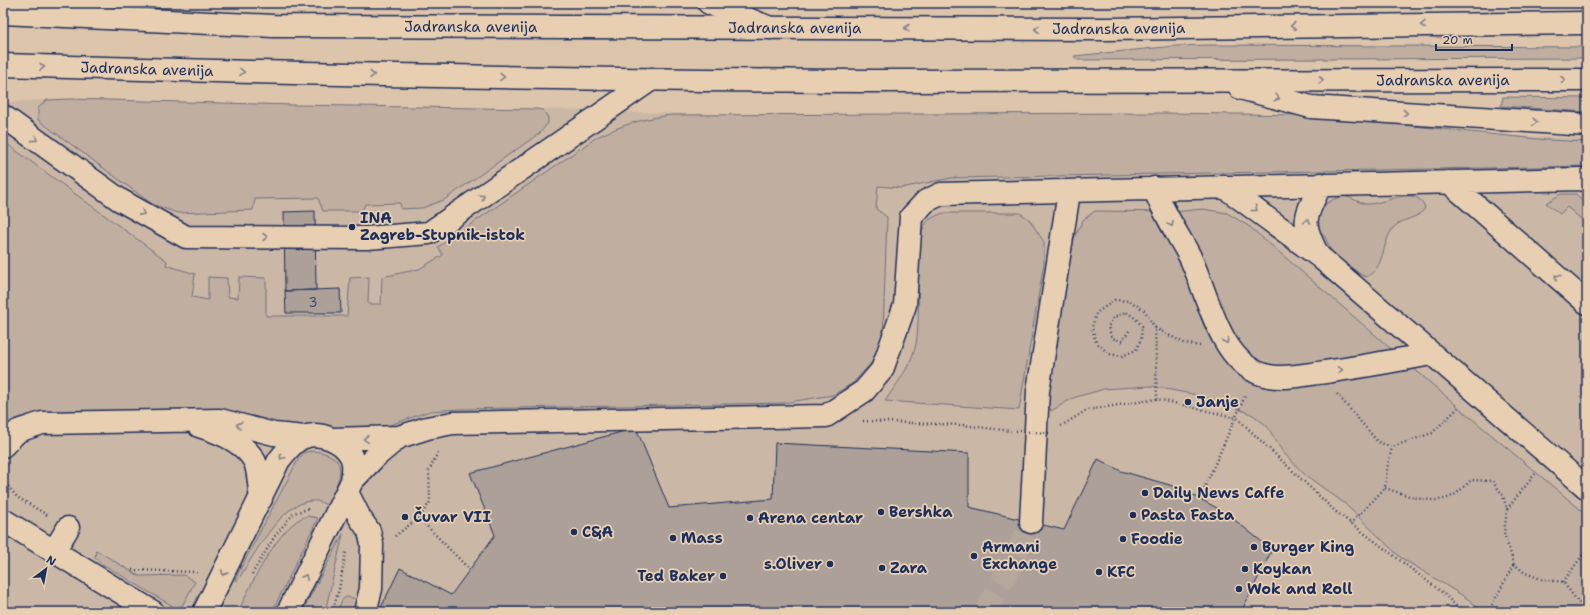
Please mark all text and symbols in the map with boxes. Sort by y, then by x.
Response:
street label: Jadranska avenija [404,16,538,37]
street label: Jadranska avenija [728,18,862,38]
street label: Jadranska avenija [1052,18,1186,39]
one-way arrow [1420,21,1426,29]
one-way arrow [1290,22,1296,31]
one-way arrow [904,24,910,32]
one-way arrow [1034,25,1040,33]
scale bar [1436,26,1512,52]
text: 20 m [1442,32,1473,48]
street label: Jadranska avenija [80,57,214,81]
one-way arrow [39,62,45,71]
one-way arrow [239,68,245,77]
street label: Jadranska avenija [1376,70,1510,90]
one-way arrow [369,71,375,79]
one-way arrow [499,73,505,81]
one-way arrow [1318,76,1324,84]
one-way arrow [1560,76,1566,84]
one-way arrow [1273,93,1280,101]
one-way arrow [1402,109,1408,118]
one-way arrow [1532,117,1538,126]
one-way arrow [30,134,37,141]
one-way arrow [478,194,485,202]
one-way arrow [1250,205,1257,212]
one-way arrow [138,208,145,215]
place label: INA Zagreb-Stupnik-istok [360,208,525,245]
one-way arrow [1303,218,1311,224]
one-way arrow [1166,220,1173,227]
marker: INA Zagreb-Stupnik-istok [347,222,357,232]
one-way arrow [262,233,268,241]
one-way arrow [1555,275,1562,282]
house number: 3 [308,294,318,311]
one-way arrow [1221,337,1229,344]
one-way arrow [1337,366,1343,375]
place label: Janje [1196,392,1239,412]
marker: Janje [1183,397,1193,407]
one-way arrow [236,421,243,429]
one-way arrow [363,435,369,443]
one-way arrow [280,452,287,459]
place label: Daily News Caffe [1153,483,1284,503]
marker: Daily News Caffe [1140,488,1150,498]
place label: Bershka [889,502,953,522]
place label: Pasta Fasta [1141,505,1235,525]
place label: Čuvar VII [413,506,491,527]
marker: Bershka [876,507,886,517]
place label: Arena centar [758,508,863,528]
marker: Pasta Fasta [1128,510,1138,520]
marker: Čuvar VII [400,512,410,522]
marker: Arena centar [745,513,755,523]
place label: C&A [582,522,614,542]
marker: C&A [569,527,579,537]
place label: Mass [681,528,723,548]
place label: Foodie [1131,529,1183,549]
marker: Mass [668,533,678,543]
marker: Foodie [1118,534,1128,544]
place label: Armani Exchange [982,537,1057,574]
place label: Burger King [1262,537,1355,557]
marker: Burger King [1249,542,1259,552]
north arrow [26,549,66,589]
marker: Armani Exchange [969,551,979,561]
text: N [43,552,59,570]
place label: s.Oliver [764,554,822,574]
place label: Zara [890,558,928,578]
marker: s.Oliver [825,559,835,569]
place label: Koykan [1253,559,1311,579]
place label: KFC [1107,562,1135,582]
marker: Zara [877,563,887,573]
marker: Koykan [1240,564,1250,574]
place label: Ted Baker [637,566,715,586]
marker: KFC [1094,567,1104,577]
one-way arrow [221,568,229,576]
marker: Ted Baker [718,571,728,581]
one-way arrow [300,574,308,581]
place label: Wok and Roll [1247,579,1352,599]
marker: Wok and Roll [1234,584,1244,594]

